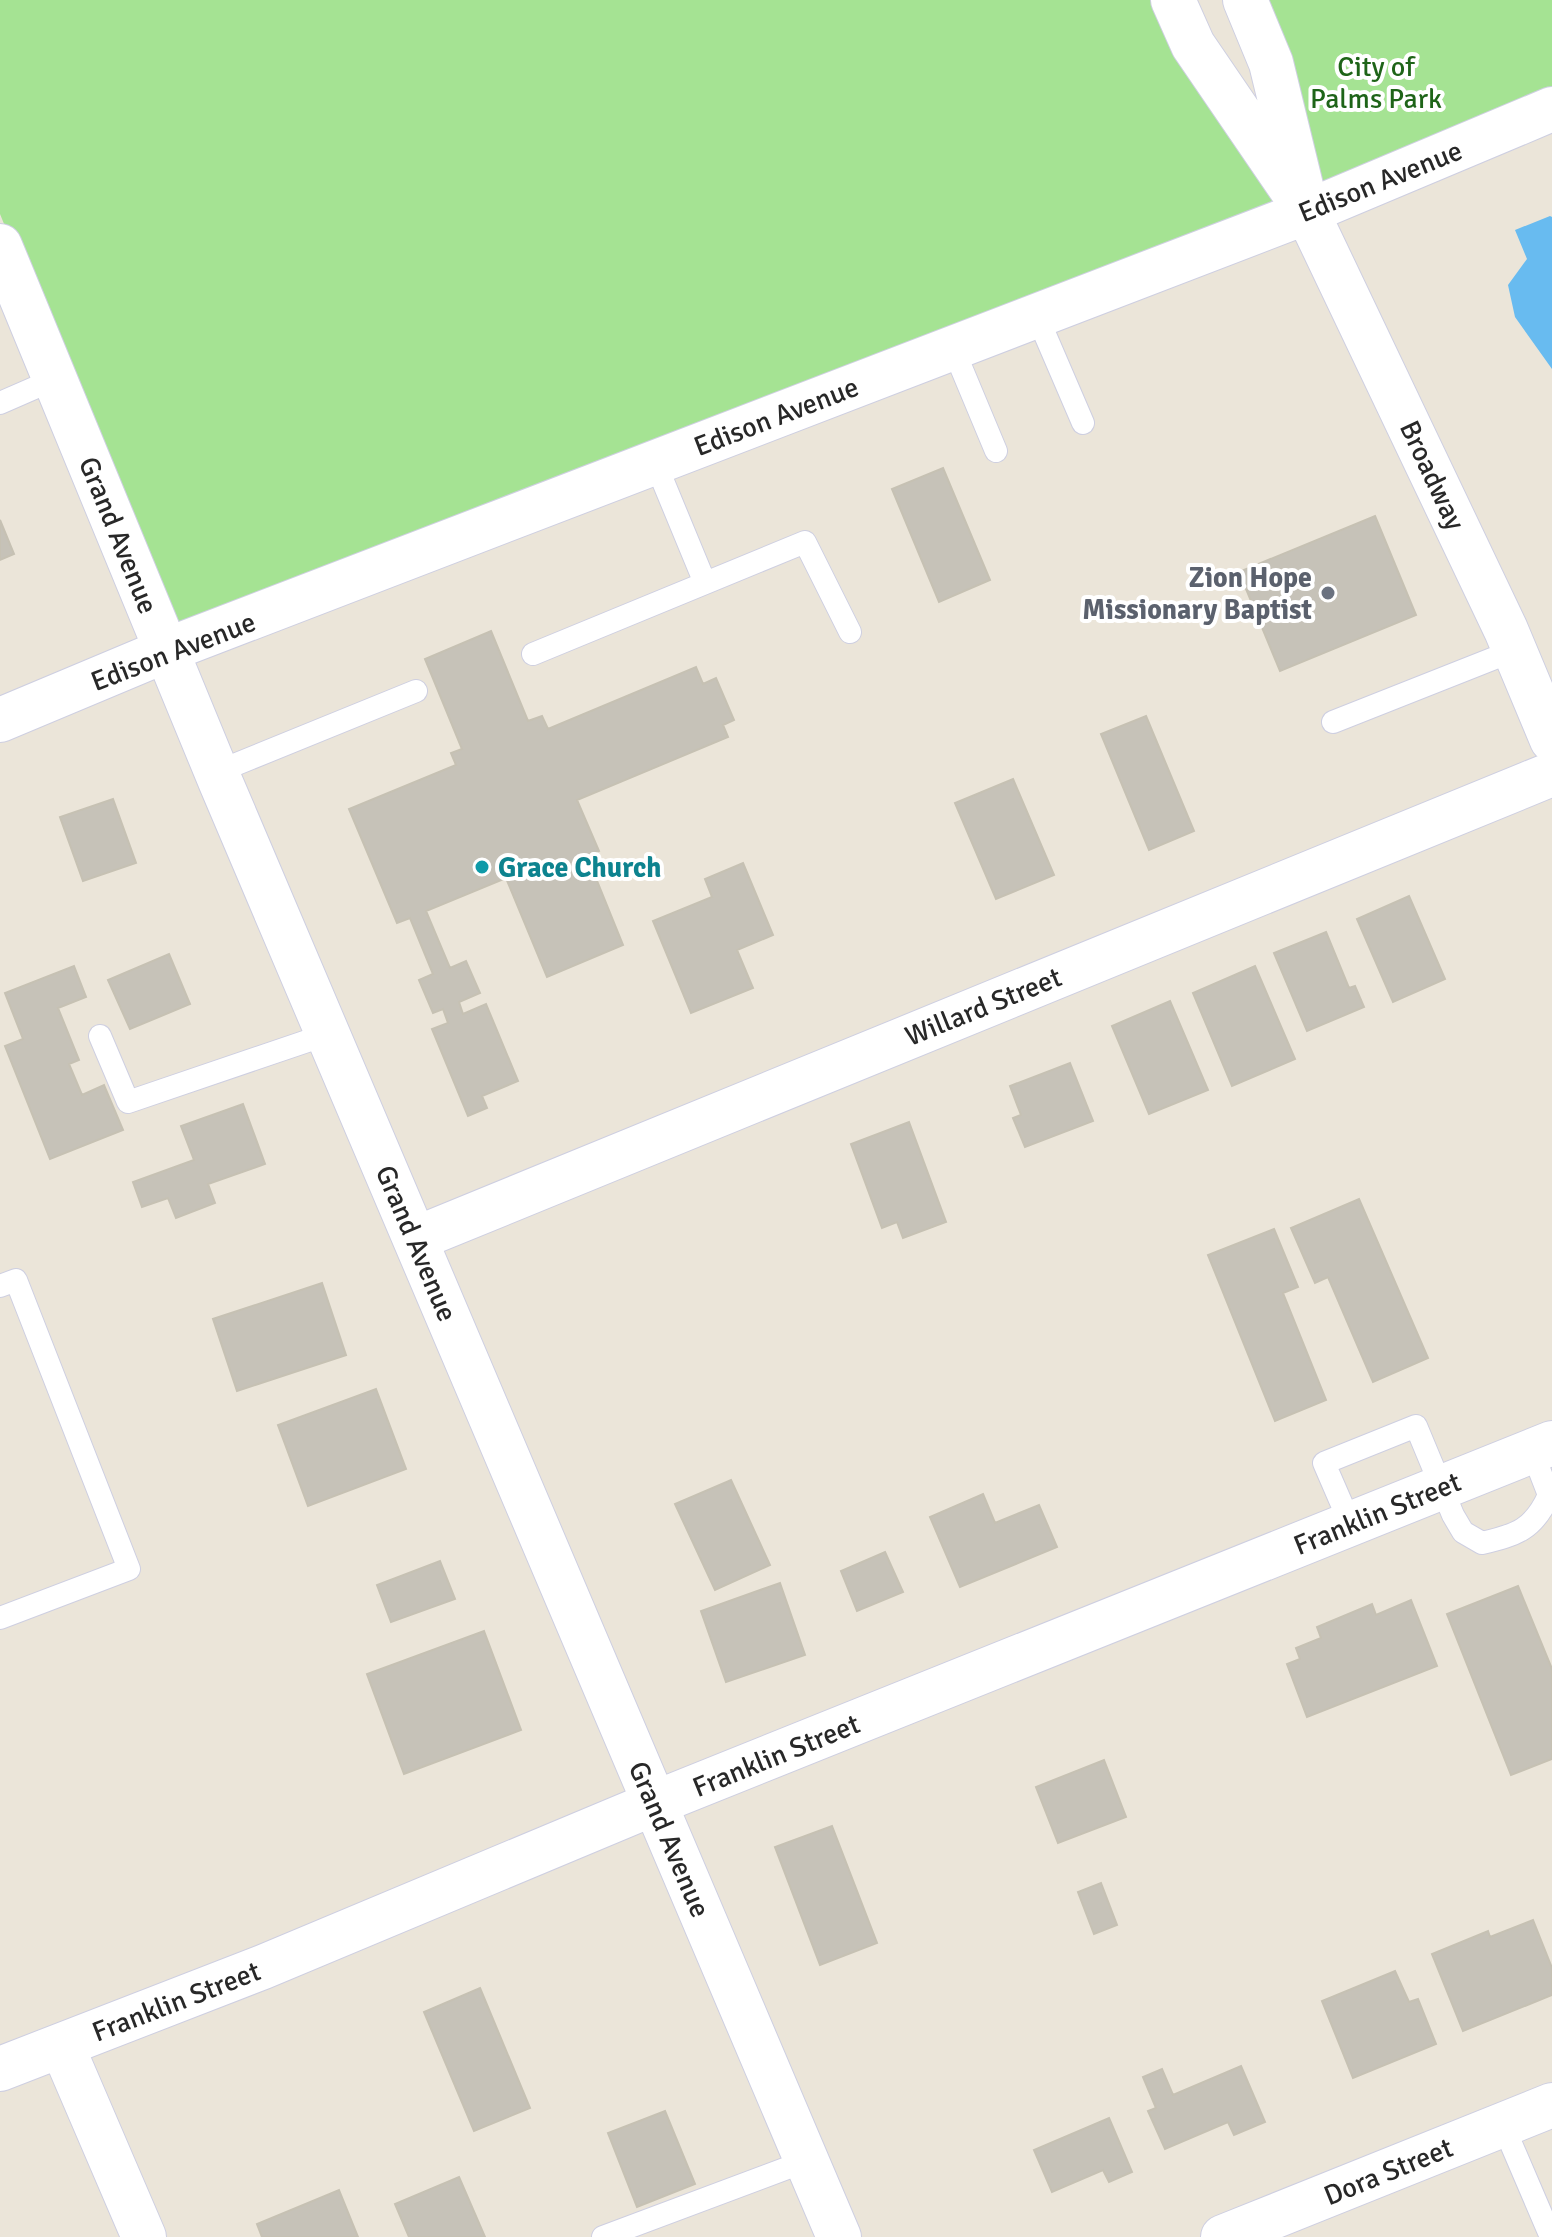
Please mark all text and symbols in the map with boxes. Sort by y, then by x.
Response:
park label: City of Palms Park [1310,50,1442,116]
street label: Edison Avenue [1293,134,1467,230]
street label: Edison Avenue [689,370,864,464]
street label: Broadway [1392,415,1472,535]
street label: Grand Avenue [71,452,165,619]
place label: Zion Hope Missionary Baptist [1082,561,1313,627]
marker: Zion Hope Missionary Baptist [1319,584,1337,602]
street label: Edison Avenue [86,605,261,699]
place label: Grace Church [498,851,661,885]
marker: Grace Church [473,858,491,876]
street label: Willard Street [900,960,1067,1054]
street label: Grand Avenue [368,1160,464,1327]
street label: Franklin Street [1289,1465,1466,1563]
street label: Franklin Street [688,1707,865,1805]
street label: Grand Avenue [621,1756,717,1923]
street label: Franklin Street [88,1954,265,2050]
street label: Dora Street [1319,2131,1458,2213]

